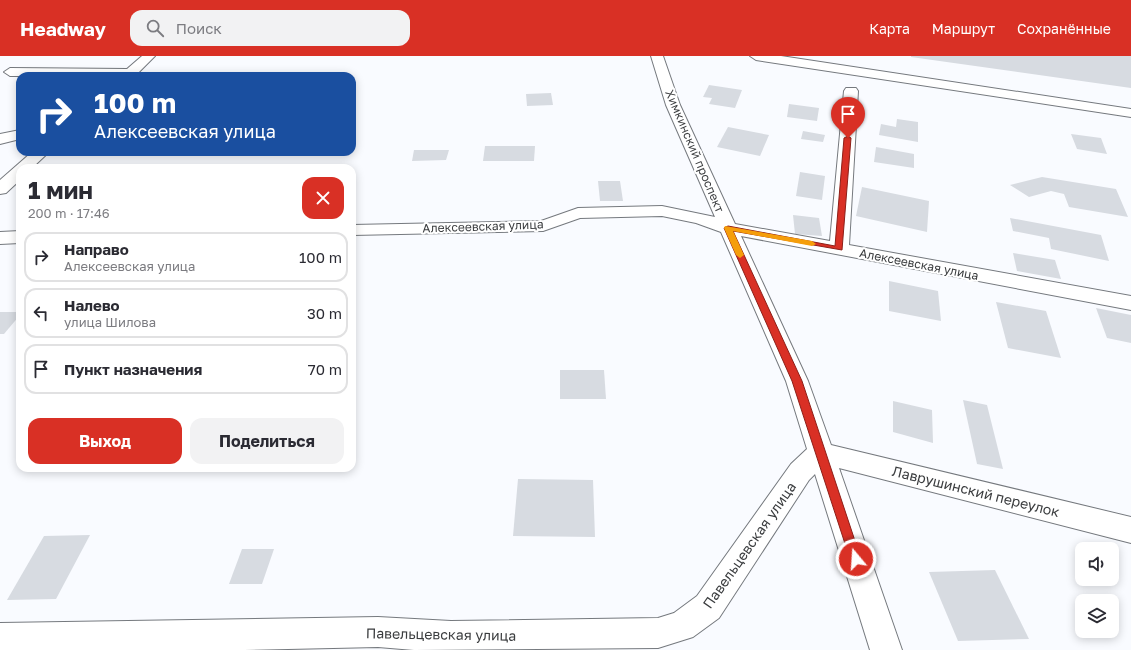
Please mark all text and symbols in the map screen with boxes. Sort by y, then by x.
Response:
search box [130,10,410,46]
text: Headway [20,17,106,40]
icon: search [144,17,166,39]
text: Поиск [176,19,222,37]
text: Карта [869,20,910,37]
text: Маршрут [932,20,995,37]
text: Сохранённые [1017,20,1111,37]
text: 100 m [94,86,176,119]
street label: Химкинский проспект [662,87,728,215]
icon: right [28,88,80,140]
pin [831,97,865,138]
icon: arrive [837,103,859,125]
text: Алексеевская улица [94,120,276,142]
text: 1 мин [28,175,93,204]
button: close [302,177,344,219]
text: 200 m · 17:46 [28,205,110,221]
street label: Алексеевская улица [422,216,544,236]
text: Направо [64,240,129,258]
street label: Алексеевская улица [858,245,980,283]
icon: right [30,246,52,268]
text: 100 m [299,248,342,266]
text: Алексеевская улица [64,258,195,274]
text: Налево [64,296,120,314]
icon: left [30,302,52,324]
text: 30 m [307,304,342,322]
text: улица Шилова [64,314,156,330]
icon: arrive [30,358,52,380]
text: Пункт назначения [64,360,202,378]
text: 70 m [308,360,342,378]
button: Выход [28,418,182,464]
button: Поделиться [190,418,344,464]
street label: Лаврушинский переулок [891,462,1061,520]
street label: Павельцевская улица [699,478,799,612]
position arrow [835,538,877,580]
map controls [1075,542,1119,638]
button: sound [1075,542,1119,586]
button: layers [1075,594,1119,638]
street label: Павельцевская улица [366,624,516,644]

